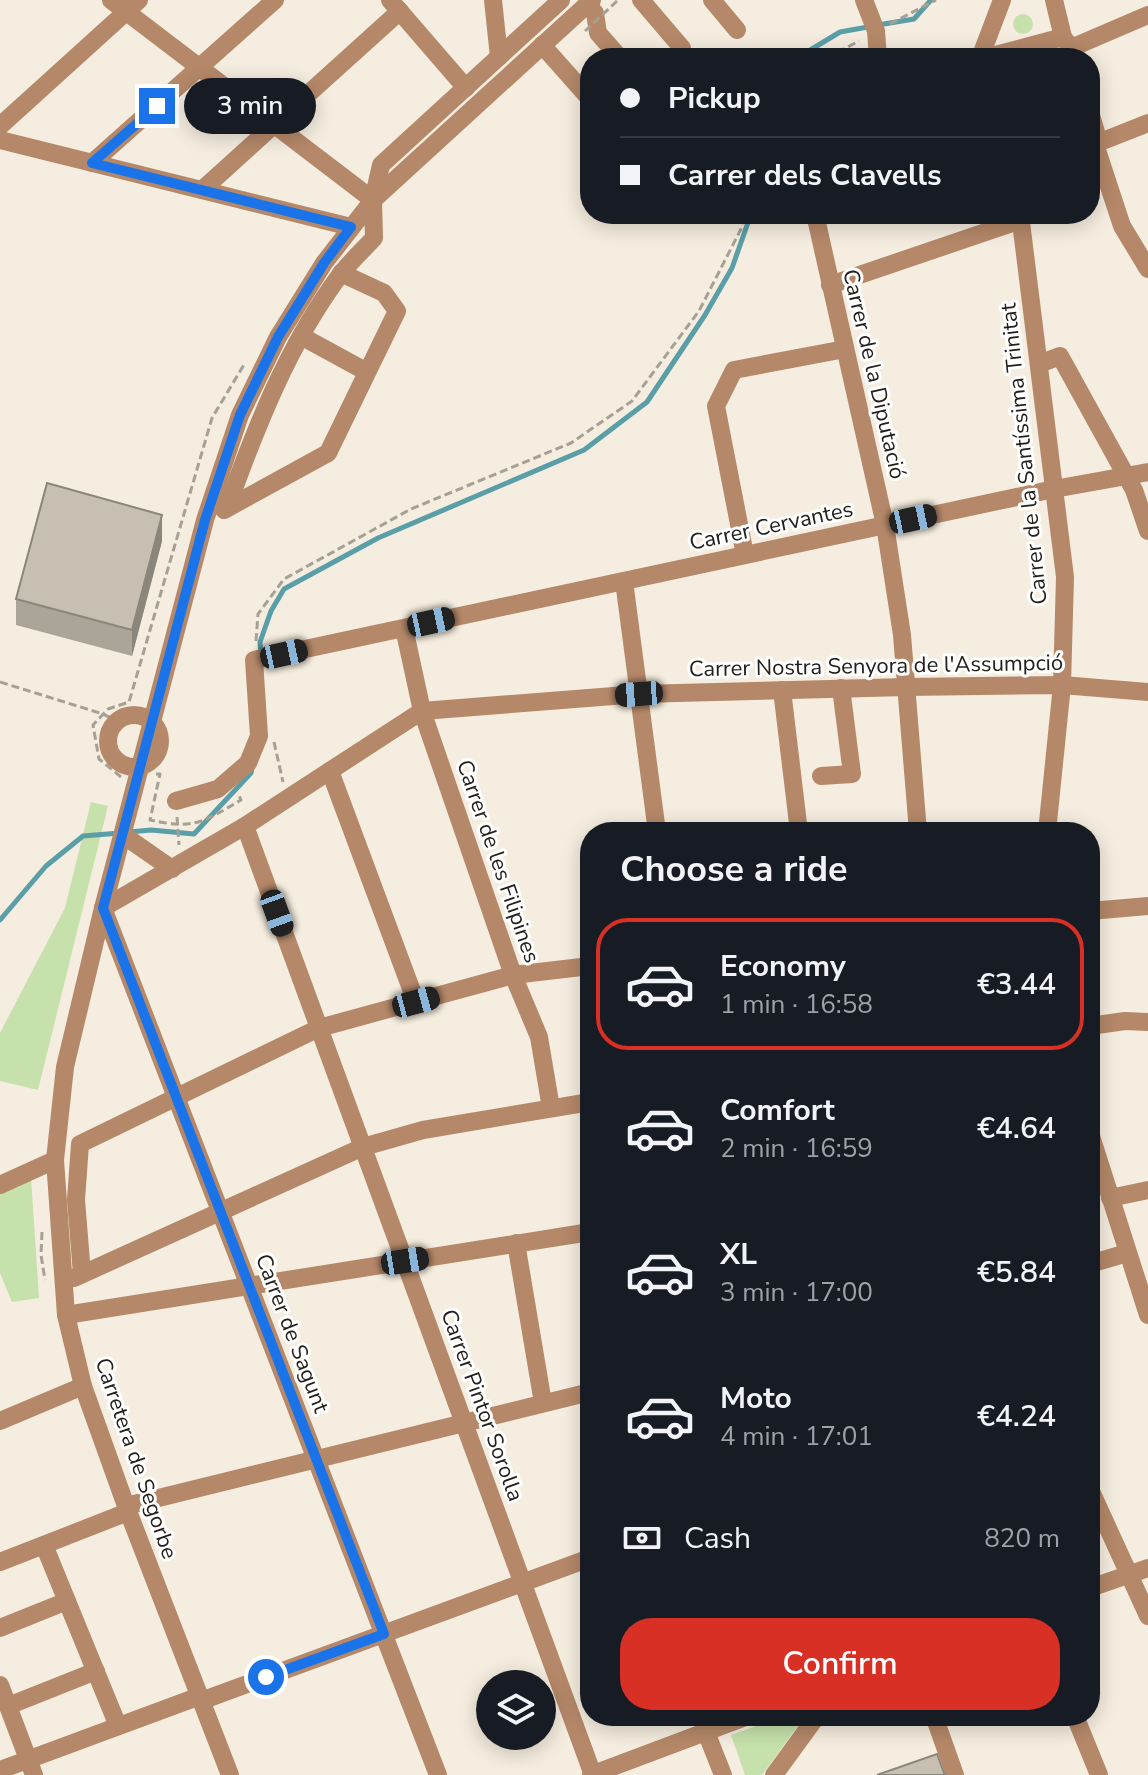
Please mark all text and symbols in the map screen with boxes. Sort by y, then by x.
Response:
callout: 3 min [185,78,317,134]
text: Pickup [668,78,761,119]
route end [139,88,175,124]
text: 3 min [217,88,283,123]
text: Carrer dels Clavells [668,155,942,196]
street label: Carrer de la Diputació [835,266,913,482]
street label: Carrer de la Santíssima Trinitat [993,301,1055,606]
street label: Carrer Cervantes [687,494,856,558]
car [887,502,939,536]
car [405,605,457,639]
car [258,637,310,671]
street label: Carrer Nostra Senyora de l'Assumpció [689,648,1063,684]
car [614,680,664,708]
street label: Carrer de les Filipines [449,756,547,967]
text: Choose a ride [620,845,848,894]
car [258,886,296,940]
text: Economy [720,946,846,987]
icon: car [624,948,696,1020]
text: €3.44 [977,964,1056,1005]
car [390,984,442,1020]
text: 1 min · 16:58 [720,987,873,1022]
text: Comfort [720,1090,835,1131]
icon: car [624,1092,696,1164]
text: €4.64 [977,1108,1056,1149]
text: 2 min · 16:59 [720,1131,873,1166]
text: XL [720,1234,757,1275]
icon: car [624,1236,696,1308]
car [379,1245,431,1277]
street label: Carrer de Sagunt [248,1250,336,1417]
text: €5.84 [977,1252,1056,1293]
text: 3 min · 17:00 [720,1275,873,1310]
street label: Carrer Pintor Sorolla [433,1305,531,1505]
street label: Carretera de Segorbe [88,1354,185,1563]
text: Moto [720,1378,792,1419]
icon: car [624,1380,696,1452]
text: €4.24 [977,1396,1056,1437]
text: 4 min · 17:01 [720,1419,873,1454]
icon: cash [620,1516,664,1560]
text: Cash [684,1518,751,1559]
text: 820 m [984,1521,1060,1556]
button: Confirm [620,1618,1060,1710]
route start [248,1659,284,1695]
map controls [476,1670,556,1750]
button: layers [476,1670,556,1750]

